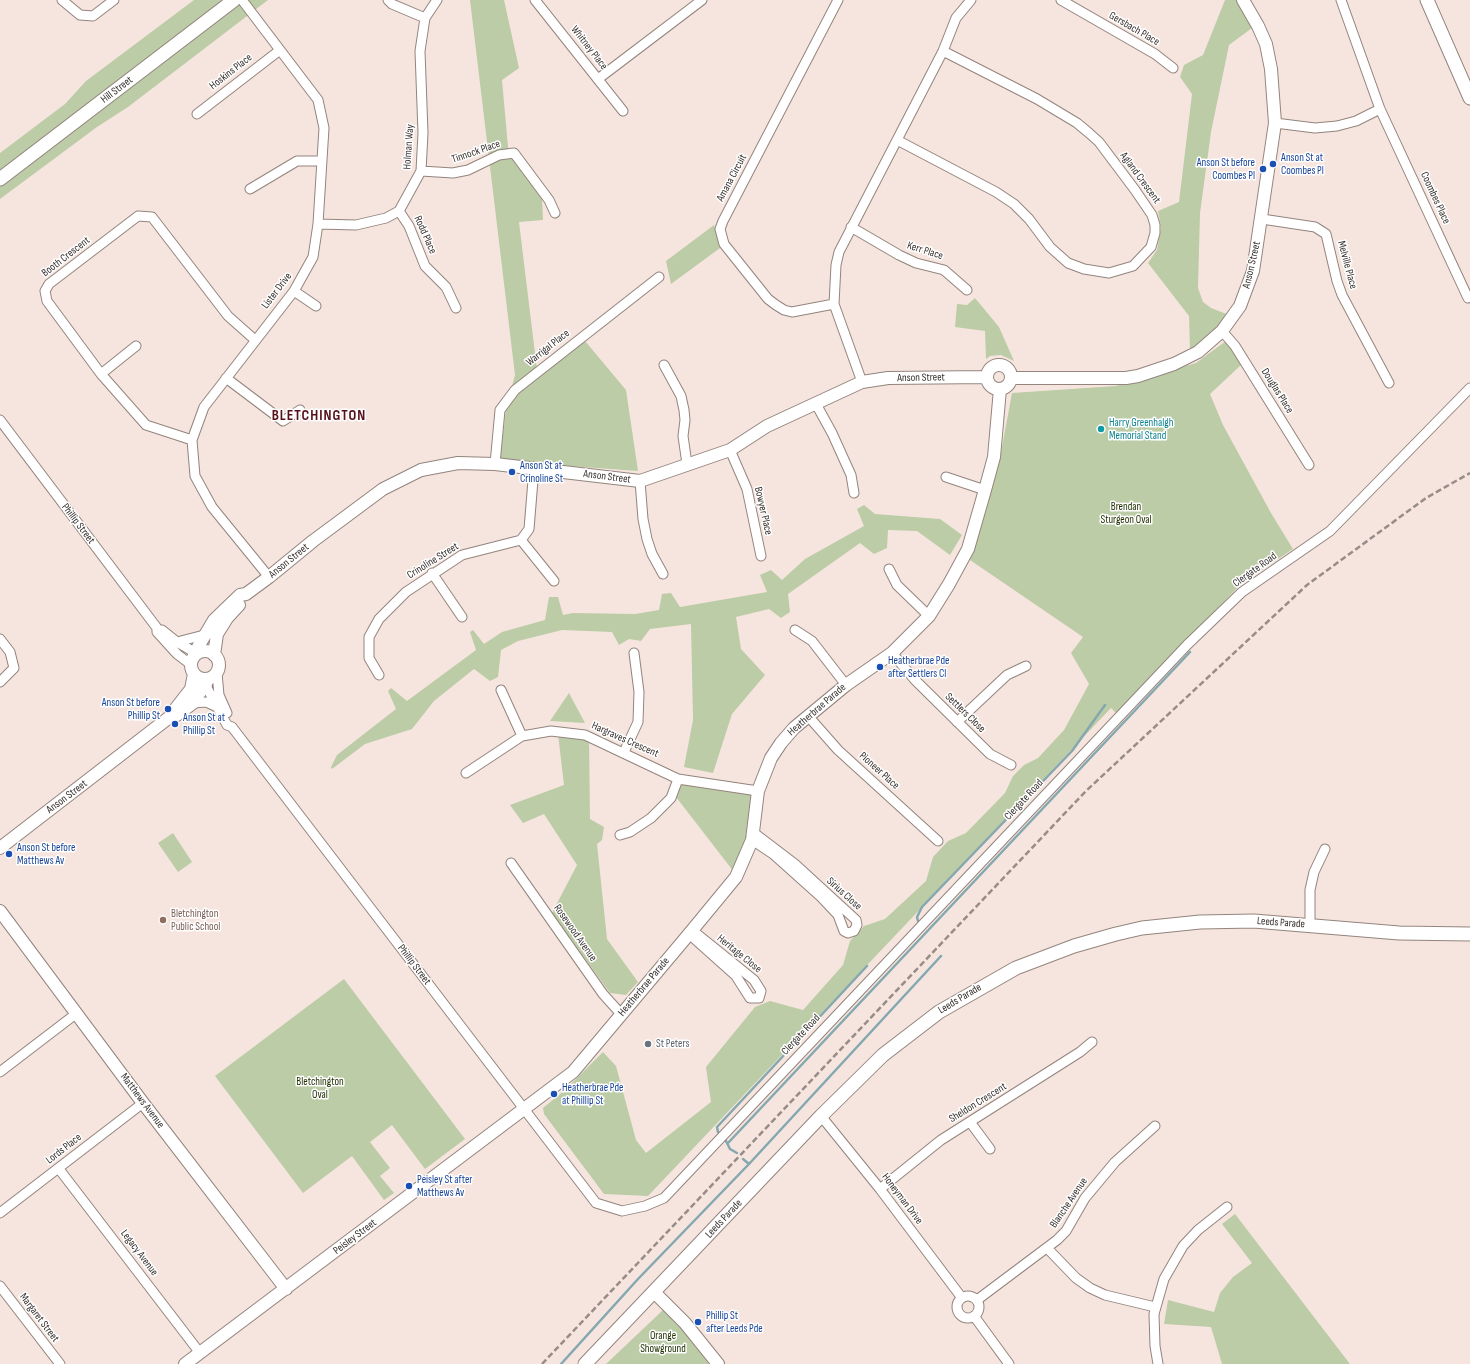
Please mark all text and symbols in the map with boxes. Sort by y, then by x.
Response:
street label: Gersbach Place [1106,9,1162,49]
street label: Whitney Place [568,23,610,73]
street label: Hoskins Place [207,51,255,93]
street label: Hill Street [98,74,136,106]
street label: Holman Way [401,124,417,170]
street label: Tinnock Place [450,138,502,166]
street label: Agland Crescent [1117,150,1163,206]
place label: Anson St at Coombes Pl [1281,151,1324,177]
street label: Amana Circuit [714,152,750,204]
place label: Anson St before Coombes Pl [1197,156,1255,182]
marker: Anson St at Coombes Pl [1268,159,1278,169]
marker: Anson St before Coombes Pl [1258,164,1268,174]
street label: Coombes Place [1417,170,1453,226]
street label: Rodd Place [411,214,439,256]
street label: Booth Crescent [39,234,93,280]
street label: Kerr Place [905,239,945,263]
street label: Melville Place [1334,239,1360,291]
street label: Anson Street [1240,240,1264,290]
street label: Lister Drive [259,270,295,312]
street label: Warrigal Place [524,327,572,369]
street label: Douglas Place [1258,366,1296,416]
street label: Anson Street [897,371,945,385]
district label: BLETCHINGTON [272,407,366,425]
place label: Harry Greenhalgh Memorial Stand [1109,416,1173,442]
marker: Harry Greenhalgh Memorial Stand [1096,424,1106,434]
place label: Anson St at Crinoline St [520,459,563,485]
marker: Anson St at Crinoline St [507,467,517,477]
street label: Anson Street [582,468,632,486]
street label: Bowyer Place [751,486,775,536]
park label: Brendan Sturgeon Oval [1100,500,1152,526]
street label: Phillip Street [59,501,97,547]
street label: Crinoline Street [405,540,461,582]
street label: Anson Street [266,541,312,581]
street label: Clergate Road [1231,550,1279,590]
place label: Heatherbrae Pde after Settlers Cl [888,654,949,680]
marker: Heatherbrae Pde after Settlers Cl [875,662,885,672]
street label: Heatherbrae Parade [785,681,849,739]
street label: Settlers Close [942,690,988,736]
place label: Anson St before Phillip St [102,696,160,722]
marker: Anson St before Phillip St [163,704,173,714]
place label: Anson St at Phillip St [183,711,225,737]
marker: Anson St at Phillip St [170,719,180,729]
street label: Hargraves Crescent [589,719,661,761]
street label: Pioneer Place [856,750,902,792]
street label: Anson Street [44,777,90,817]
street label: Clergate Road [1002,777,1046,823]
place label: Anson St before Matthews Av [17,841,75,867]
marker: Anson St before Matthews Av [4,849,14,859]
street label: Sirius Close [824,875,864,913]
street label: Rosewood Avenue [551,902,599,964]
place label: Bletchington Public School [171,907,220,933]
marker: Bletchington Public School [158,915,168,925]
street label: Leeds Parade [1257,915,1305,931]
street label: Heritage Close [714,932,764,976]
street label: Phillip Street [395,942,433,988]
street label: Heatherbrae Parade [616,955,672,1019]
street label: Leeds Parade [936,981,984,1017]
street label: Clergate Road [779,1012,823,1058]
place label: St Peters [656,1037,689,1051]
marker: St Peters [643,1039,653,1049]
street label: Matthews Avenue [117,1071,167,1131]
park label: Bletchington Oval [296,1075,344,1101]
street label: Sheldon Crescent [947,1080,1009,1126]
place label: Heatherbrae Pde at Phillip St [562,1081,623,1107]
marker: Heatherbrae Pde at Phillip St [549,1089,559,1099]
street label: Lords Place [44,1131,84,1167]
street label: Honeyman Drive [879,1171,925,1227]
place label: Peisley St after Matthews Av [417,1173,473,1199]
street label: Blanche Avenue [1047,1175,1091,1231]
marker: Peisley St after Matthews Av [404,1181,414,1191]
street label: Leeds Parade [703,1197,745,1241]
street label: Peisley Street [331,1216,379,1258]
street label: Legacy Avenue [117,1227,161,1279]
street label: Margaret Street [16,1291,62,1345]
place label: Phillip St after Leeds Pde [706,1309,763,1335]
marker: Phillip St after Leeds Pde [693,1317,703,1327]
park label: Orange Showground [640,1329,686,1355]

